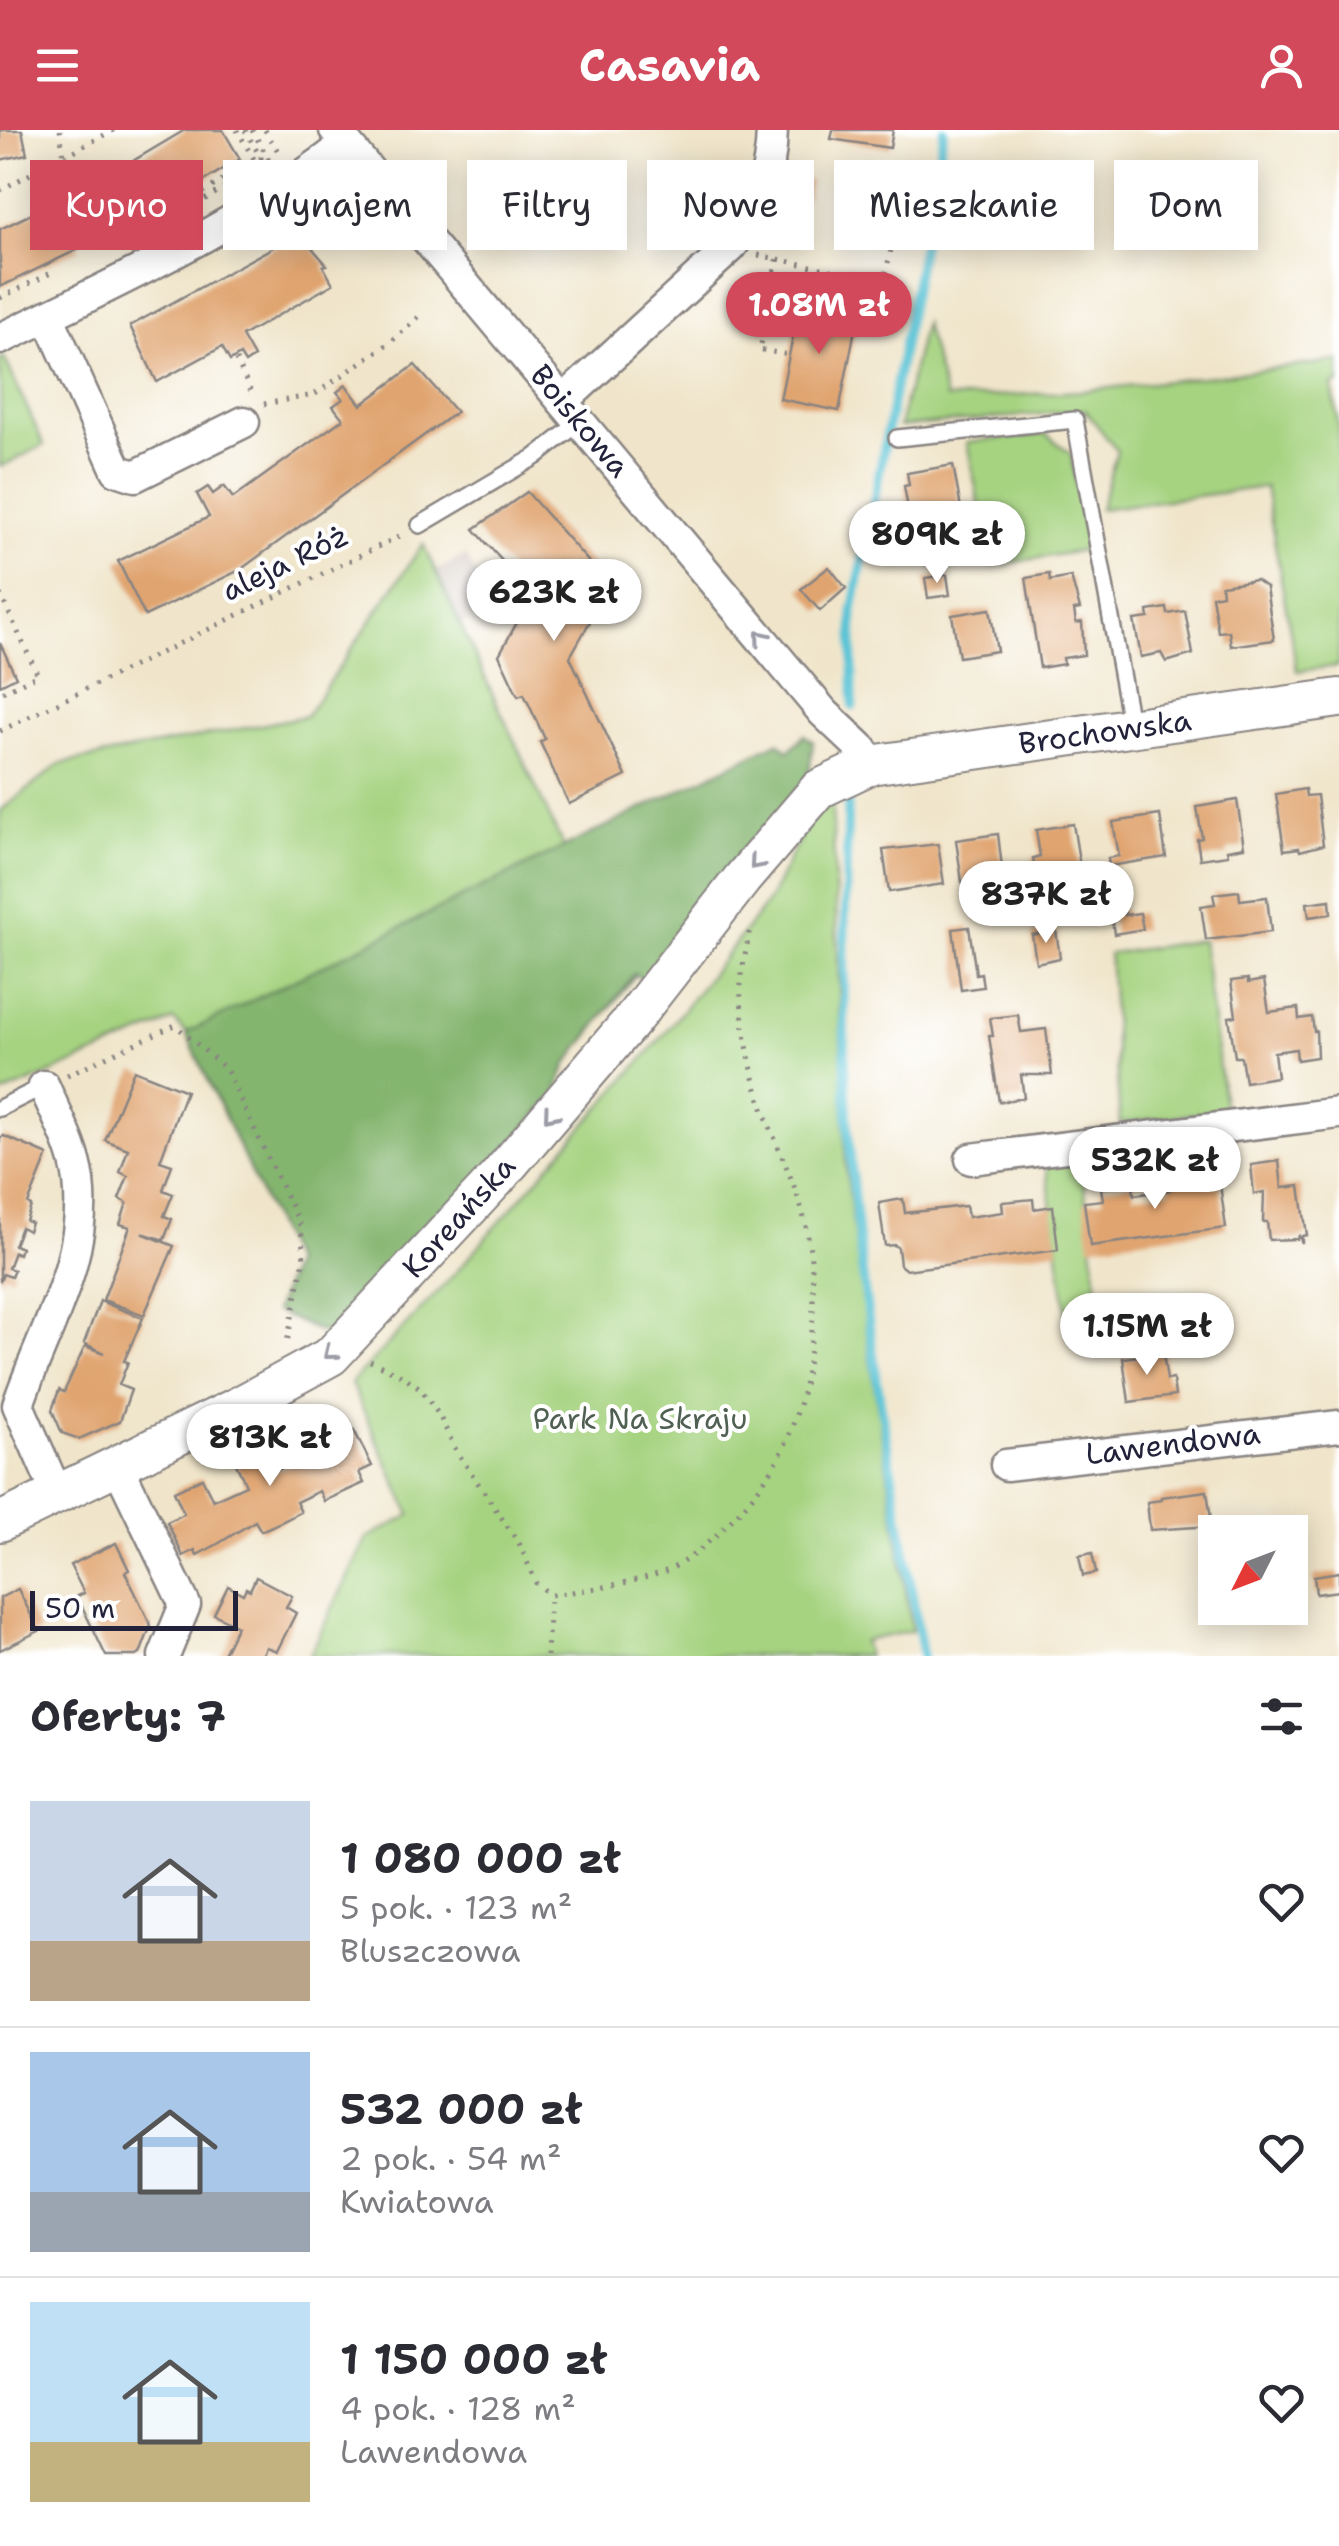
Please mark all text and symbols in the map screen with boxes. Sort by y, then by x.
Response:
text: Casavia [579,35,760,95]
icon: menu [30,38,85,93]
icon: person [1254,38,1309,93]
chip: Kupno [30,160,203,250]
chip: Wynajem [223,160,447,250]
chip: Filtry [467,160,627,250]
chip: Nowe [647,160,814,250]
chip: Mieszkanie [834,160,1094,250]
chip: Dom [1114,160,1258,250]
pin: 1.08M zł [716,272,922,357]
text: 1.08M zł [748,283,890,326]
street label: Boiskowa [521,356,640,486]
pin: 809K zł [845,501,1029,586]
text: 809K zł [871,512,1003,555]
street label: aleja Róż [215,514,355,611]
pin: 623K zł [462,559,646,644]
text: 623K zł [489,570,619,613]
one-way arrow [755,631,773,649]
street label: Brochowska [1016,699,1194,764]
one-way arrow [750,852,768,870]
pin: 837K zł [954,861,1138,946]
text: 837K zł [981,872,1111,915]
one-way arrow [544,1103,562,1121]
pin: 532K zł [1063,1127,1247,1212]
text: 532K zł [1091,1138,1219,1181]
street label: Koreańska [393,1147,525,1287]
pin: 1.15M zł [1044,1293,1250,1378]
text: 1.15M zł [1082,1304,1212,1347]
one-way arrow [323,1341,341,1359]
park label: Park Na Skraju [533,1398,747,1439]
pin: 813K zł [178,1404,362,1489]
street label: Lawendowa [1083,1412,1263,1475]
text: 813K zł [208,1415,332,1458]
north arrow [1198,1515,1308,1625]
map controls [1198,1515,1308,1625]
scale bar [30,1586,238,1630]
text: 50 m [45,1589,115,1627]
text: Oferty: 7 [30,1688,226,1744]
icon: filters [1254,1689,1309,1744]
text: 1 080 000 zł [340,1830,621,1886]
icon: home [110,1841,230,1961]
icon: heart [1254,1874,1309,1929]
text: 5 pok. · 123 m² [340,1886,572,1929]
text: Bluszczowa [340,1929,521,1972]
text: 532 000 zł [340,2081,582,2137]
icon: home [110,2092,230,2212]
icon: heart [1254,2125,1309,2180]
text: 2 pok. · 54 m² [340,2137,561,2180]
text: Kwiatowa [340,2180,494,2223]
text: 1 150 000 zł [340,2331,607,2387]
icon: home [110,2342,230,2462]
icon: heart [1254,2375,1309,2430]
text: 4 pok. · 128 m² [340,2387,576,2430]
text: Lawendowa [340,2430,527,2473]

